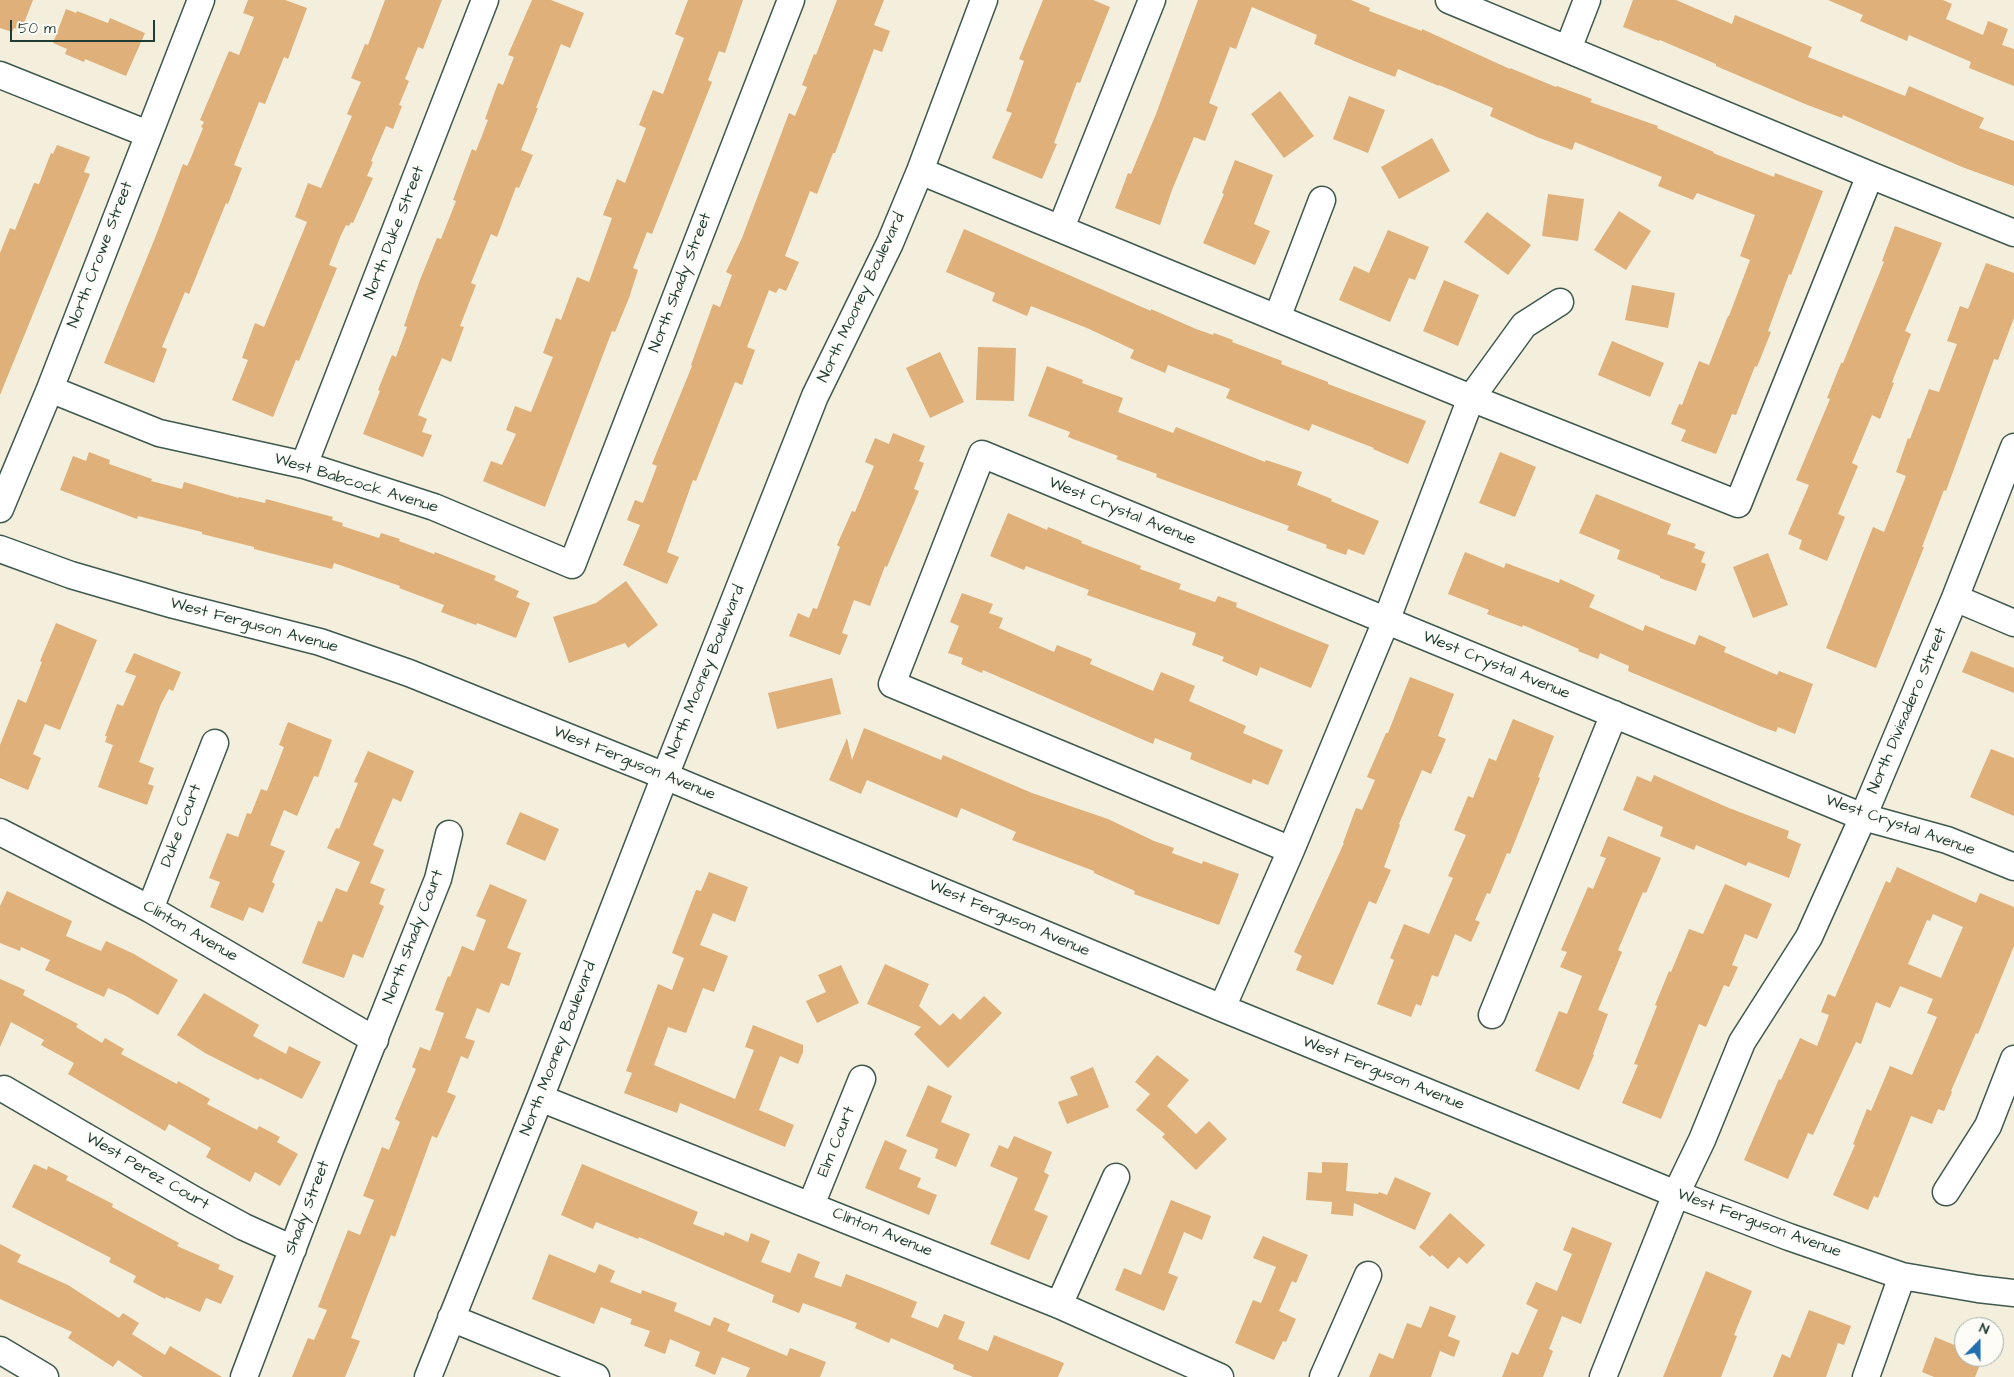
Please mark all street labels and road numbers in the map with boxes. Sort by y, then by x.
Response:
street label: North Duke Street [361,164,429,302]
street label: North Crowe Street [64,179,138,331]
street label: North Mooney Boulevard [814,210,910,386]
street label: North Shady Street [646,211,716,355]
street label: West Babcock Avenue [272,450,440,518]
street label: West Crystal Avenue [1046,474,1198,550]
street label: North Mooney Boulevard [662,583,750,761]
street label: West Ferguson Avenue [168,594,340,658]
street label: North Divisadero Street [1864,625,1952,797]
street label: West Crystal Avenue [1420,628,1572,704]
street label: West Ferguson Avenue [550,723,718,805]
street label: Duke Court [157,782,207,870]
street label: West Crystal Avenue [1823,791,1977,861]
street label: North Shady Court [380,867,448,1007]
street label: West Ferguson Avenue [926,876,1092,962]
street label: Clinton Avenue [139,897,241,967]
street label: North Mooney Boulevard [517,959,601,1139]
street label: West Ferguson Avenue [1299,1033,1467,1115]
street label: Elm Court [814,1104,860,1180]
street label: West Perez Court [82,1129,212,1215]
street label: Shady Street [281,1158,335,1258]
street label: West Ferguson Avenue [1674,1185,1844,1263]
street label: Clinton Avenue [829,1204,935,1262]

